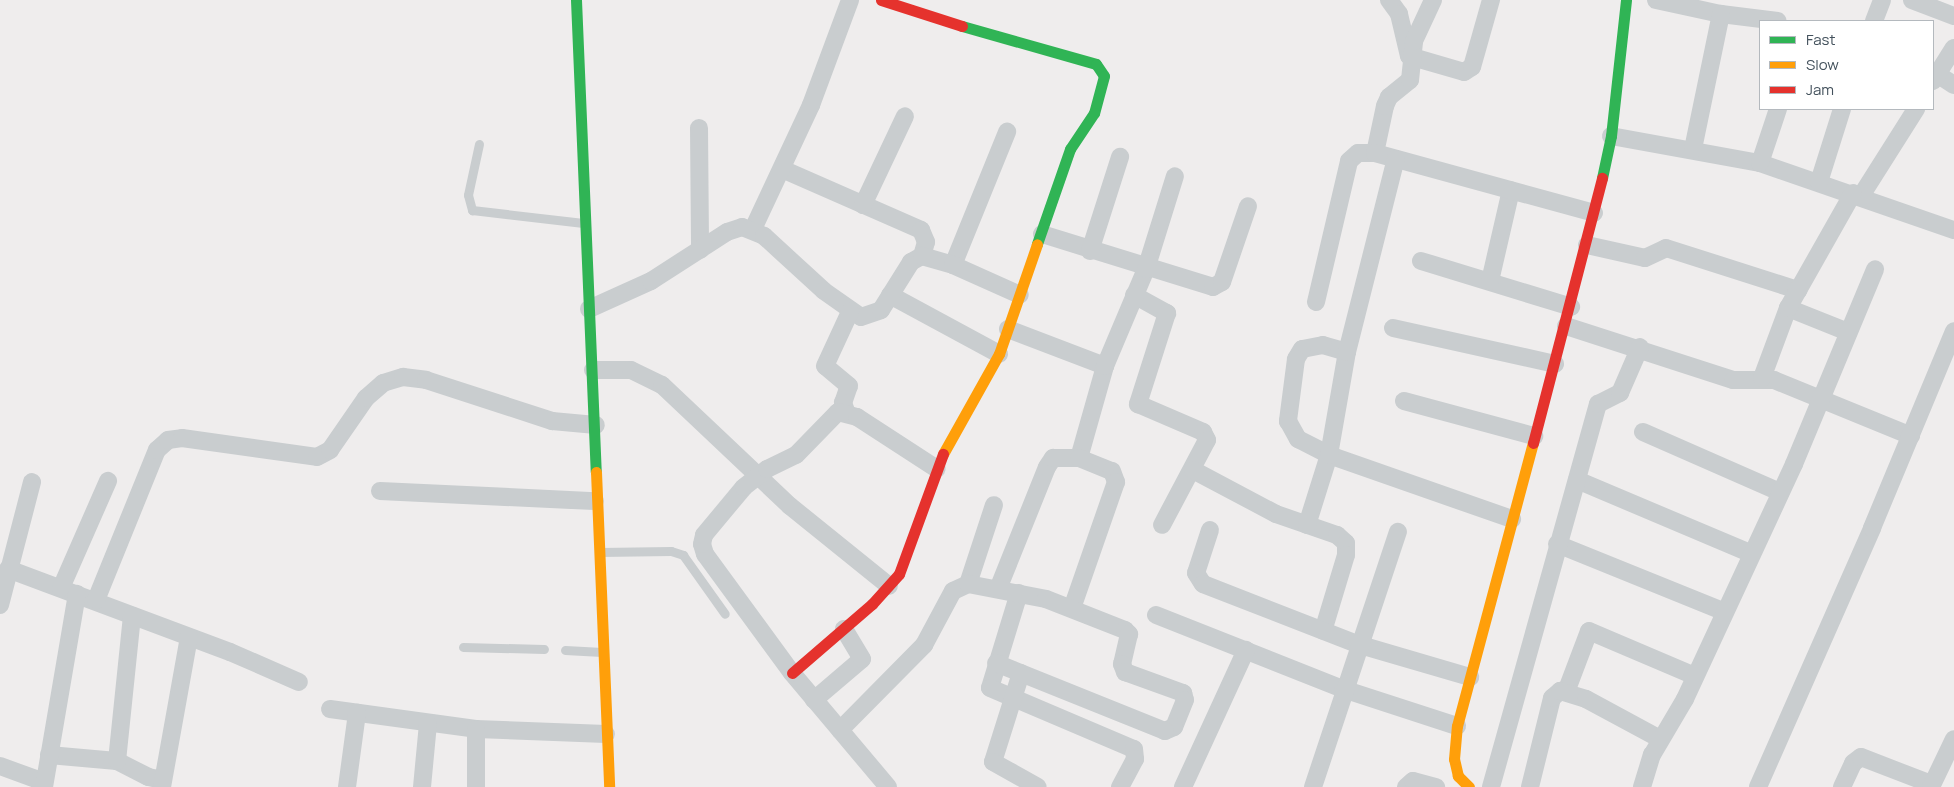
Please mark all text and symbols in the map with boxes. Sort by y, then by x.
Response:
legend [1759,20,1934,110]
text: Fast [1806,29,1835,50]
text: Slow [1806,54,1839,75]
text: Jam [1806,79,1834,100]

